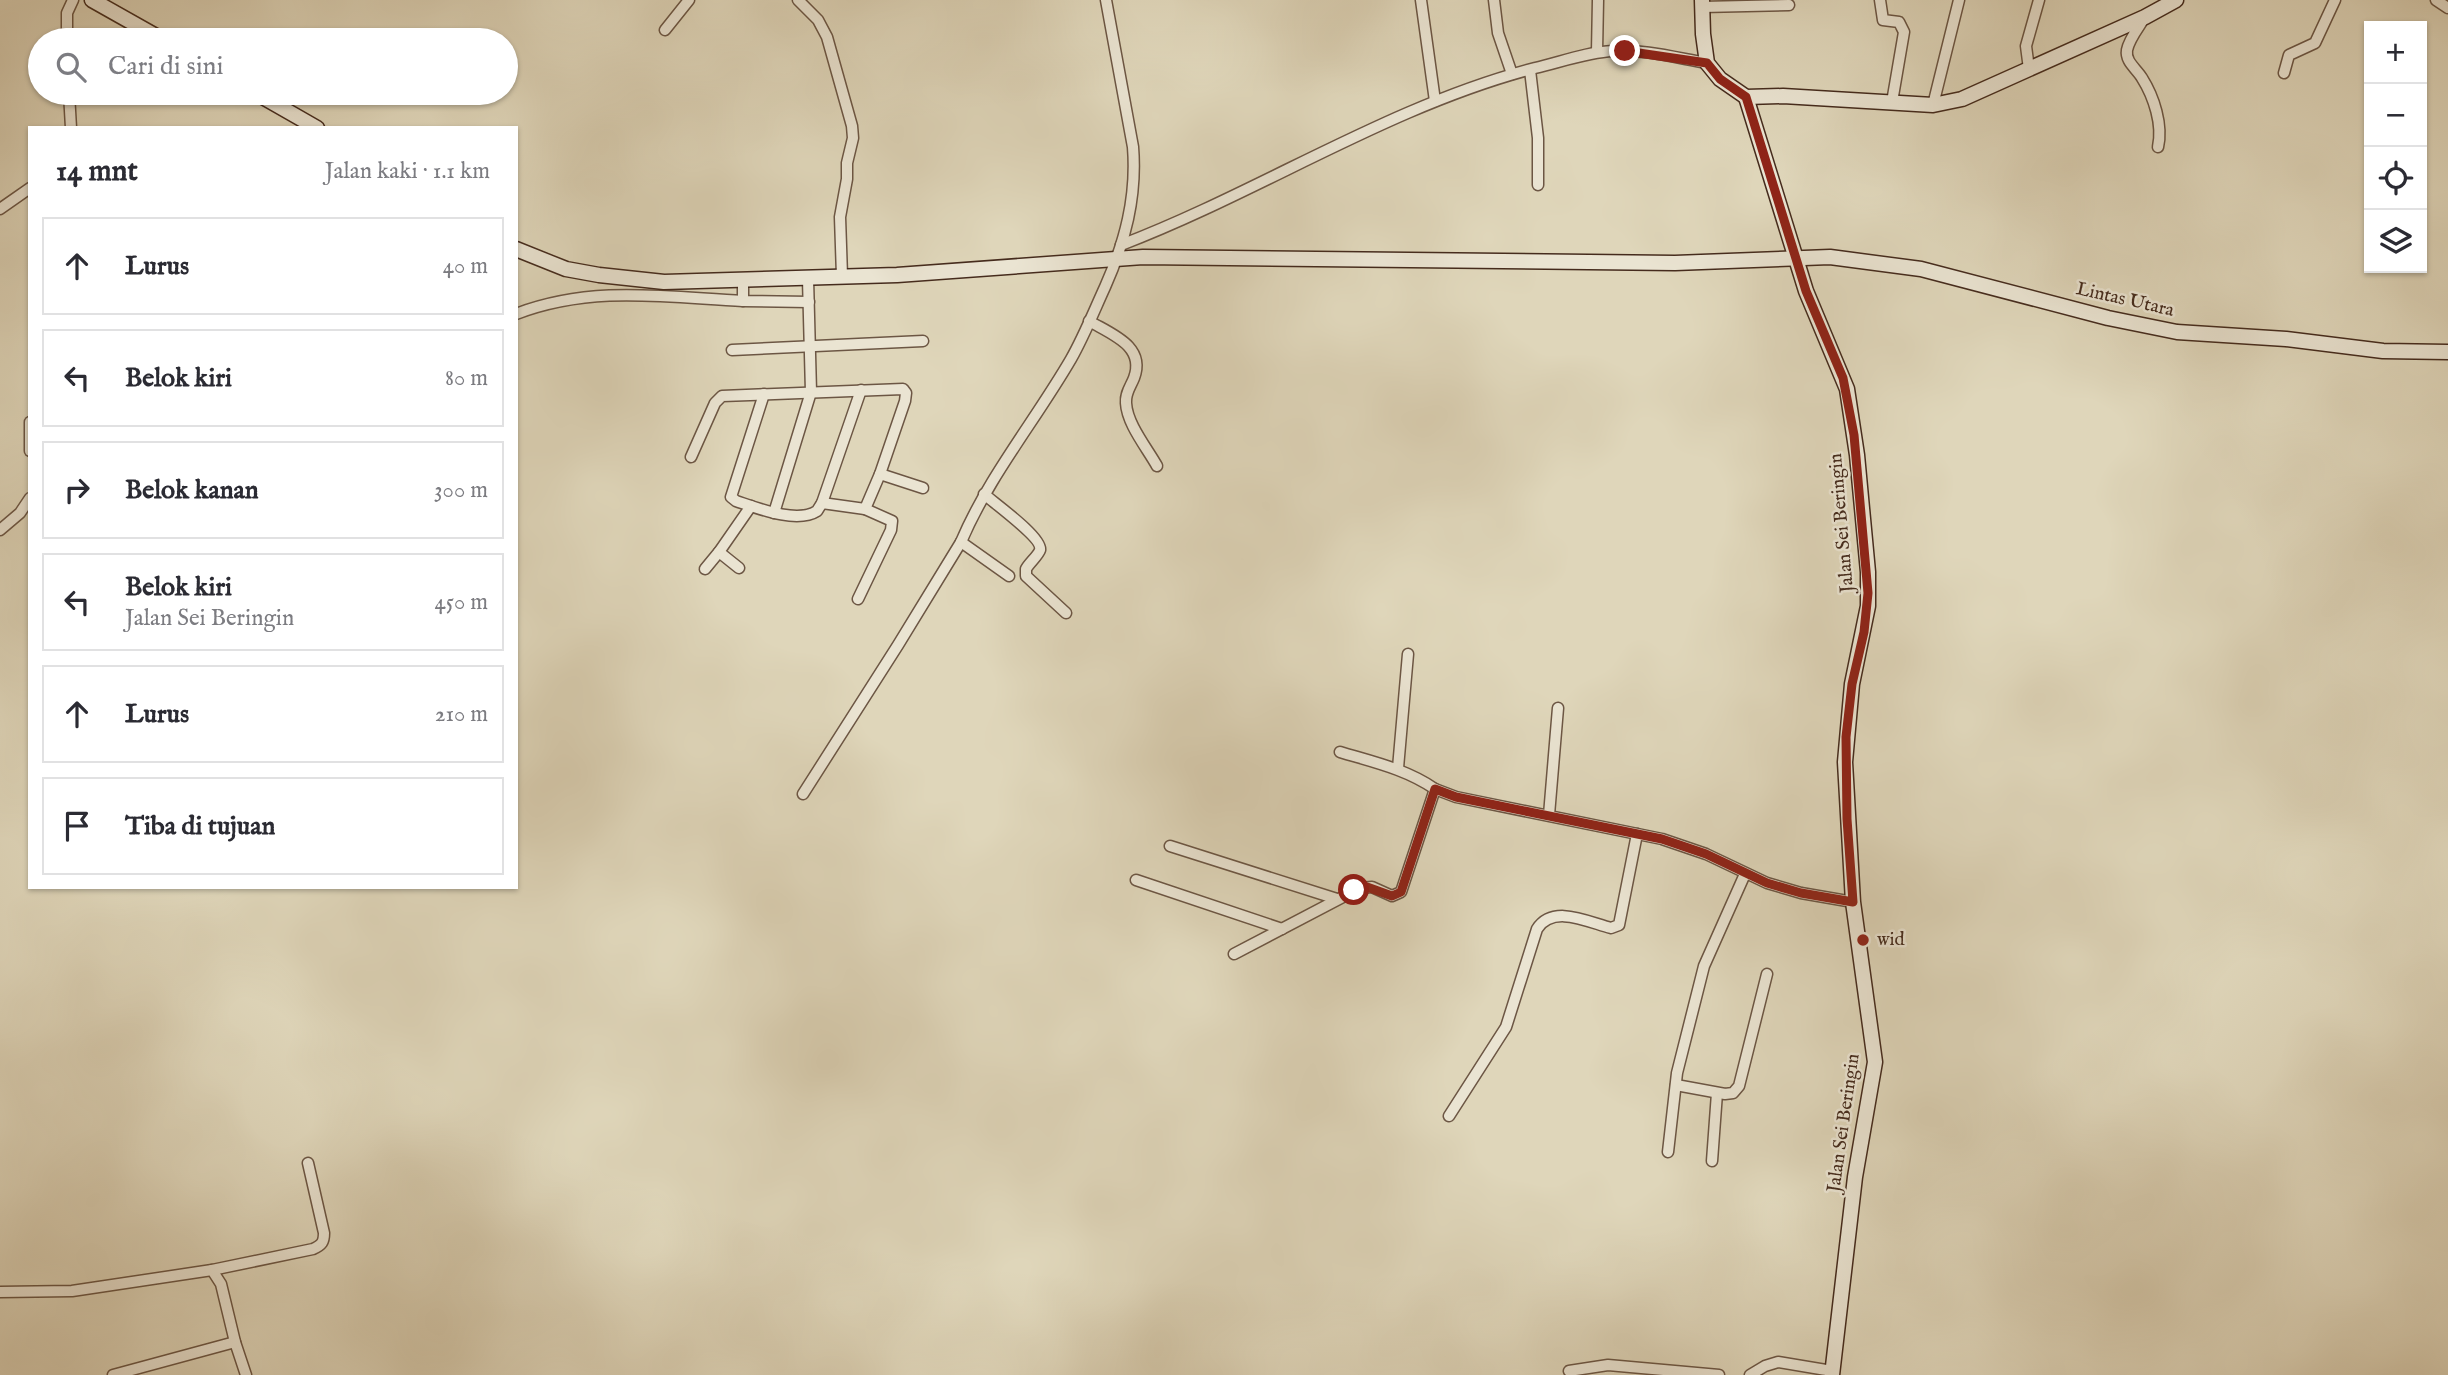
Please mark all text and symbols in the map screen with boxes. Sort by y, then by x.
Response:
map controls [2364,21,2427,273]
button: + [2364,21,2427,84]
search box [28,28,518,105]
route end [1609,35,1640,66]
icon: search [52,48,90,86]
text: Cari di sini [108,50,223,83]
button: − [2364,84,2427,147]
button: locate [2364,147,2427,210]
text: 14 mnt [56,153,138,191]
text: Jalan kaki · 1.1 km [325,157,490,186]
button: layers [2364,210,2427,273]
icon: ahead [58,247,96,285]
text: Lurus [125,250,189,283]
text: 40 m [443,252,488,281]
street label: Lintas Utara [2074,277,2177,323]
icon: left [58,359,96,397]
text: Belok kiri [125,362,232,395]
text: 80 m [445,364,488,393]
street label: Jalan Sei Beringin [1824,452,1860,596]
icon: right [58,471,96,509]
text: Belok kanan [125,474,259,507]
text: 300 m [434,476,488,505]
text: Belok kiri [125,571,232,604]
icon: left [58,583,96,621]
text: 450 m [434,588,488,617]
text: Jalan Sei Beringin [125,604,294,633]
icon: ahead [58,695,96,733]
text: Lurus [125,698,189,731]
text: 210 m [435,700,488,729]
icon: arrive [58,807,96,845]
text: Tiba di tujuan [125,810,275,843]
route start [1338,874,1369,905]
place label: wid [1877,928,1905,952]
marker: wid [1855,932,1871,948]
street label: Jalan Sei Beringin [1822,1052,1866,1196]

